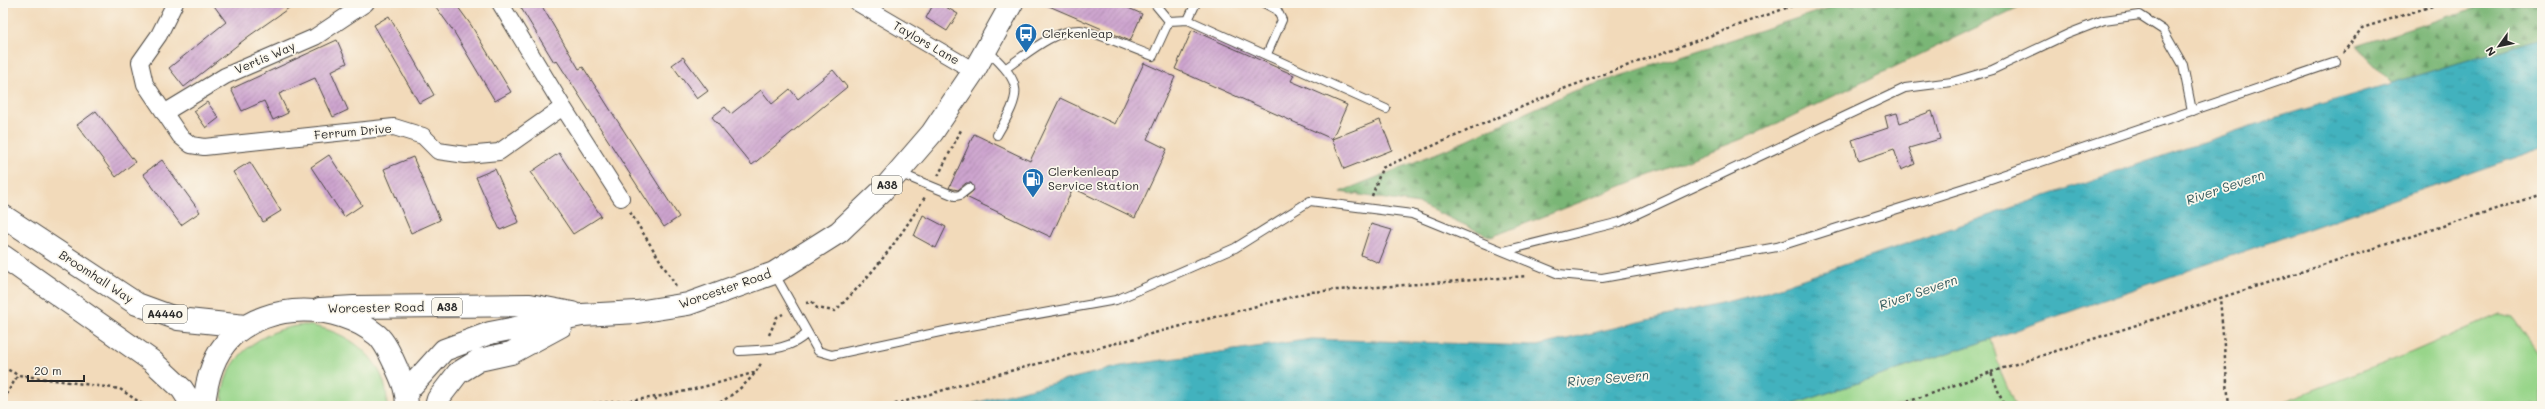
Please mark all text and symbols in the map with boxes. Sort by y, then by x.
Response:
street label: Taylors Lane [890,17,963,68]
bus stop icon: Clerkenleap [1013,21,1039,54]
place label: Clerkenleap [1042,25,1113,41]
north arrow [2479,26,2519,66]
street label: Vertis Way [232,37,297,77]
text: N [2482,44,2499,59]
street label: Ferrum Drive [313,120,392,142]
place label: Clerkenleap Service Station [1048,163,1139,193]
water label: River Severn [2183,165,2266,208]
fuel station icon: Clerkenleap Service Station [1020,166,1046,199]
road number: A38 [872,176,902,194]
street label: Broomhall Way [56,246,137,306]
street label: Worcester Road [676,265,773,311]
water label: River Severn [1876,270,1959,313]
street label: Worcester Road [328,298,425,316]
road number: A38 [432,298,462,316]
road number: A4440 [143,305,187,323]
scale bar [28,357,84,383]
text: 20 m [34,362,62,378]
water label: River Severn [1566,365,1650,390]

